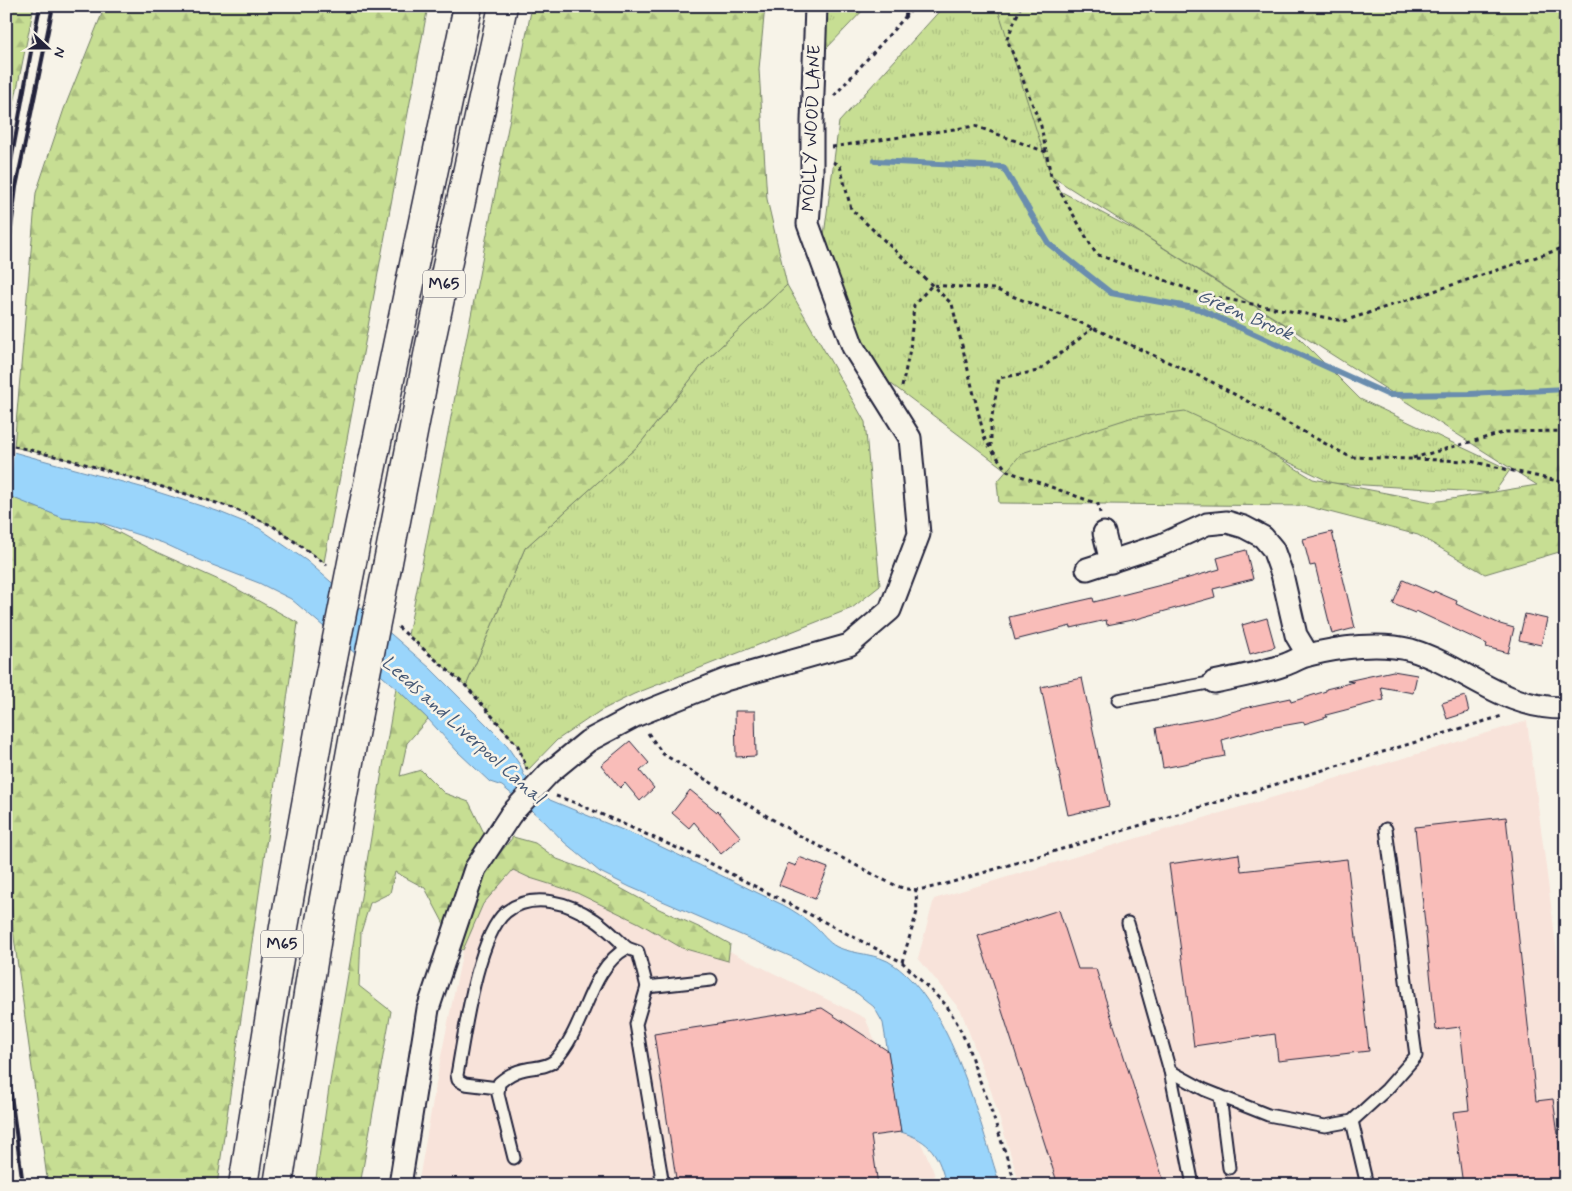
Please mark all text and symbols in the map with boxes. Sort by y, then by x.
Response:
north arrow [22,22,72,72]
street label: MOLLY WOOD LANE [797,44,827,212]
text: N [49,45,69,60]
road number: M65 [423,270,465,298]
water label: Green Brook [1193,284,1298,347]
water label: Leeds and Liverpool Canal [376,650,551,811]
road number: M65 [261,931,303,958]

